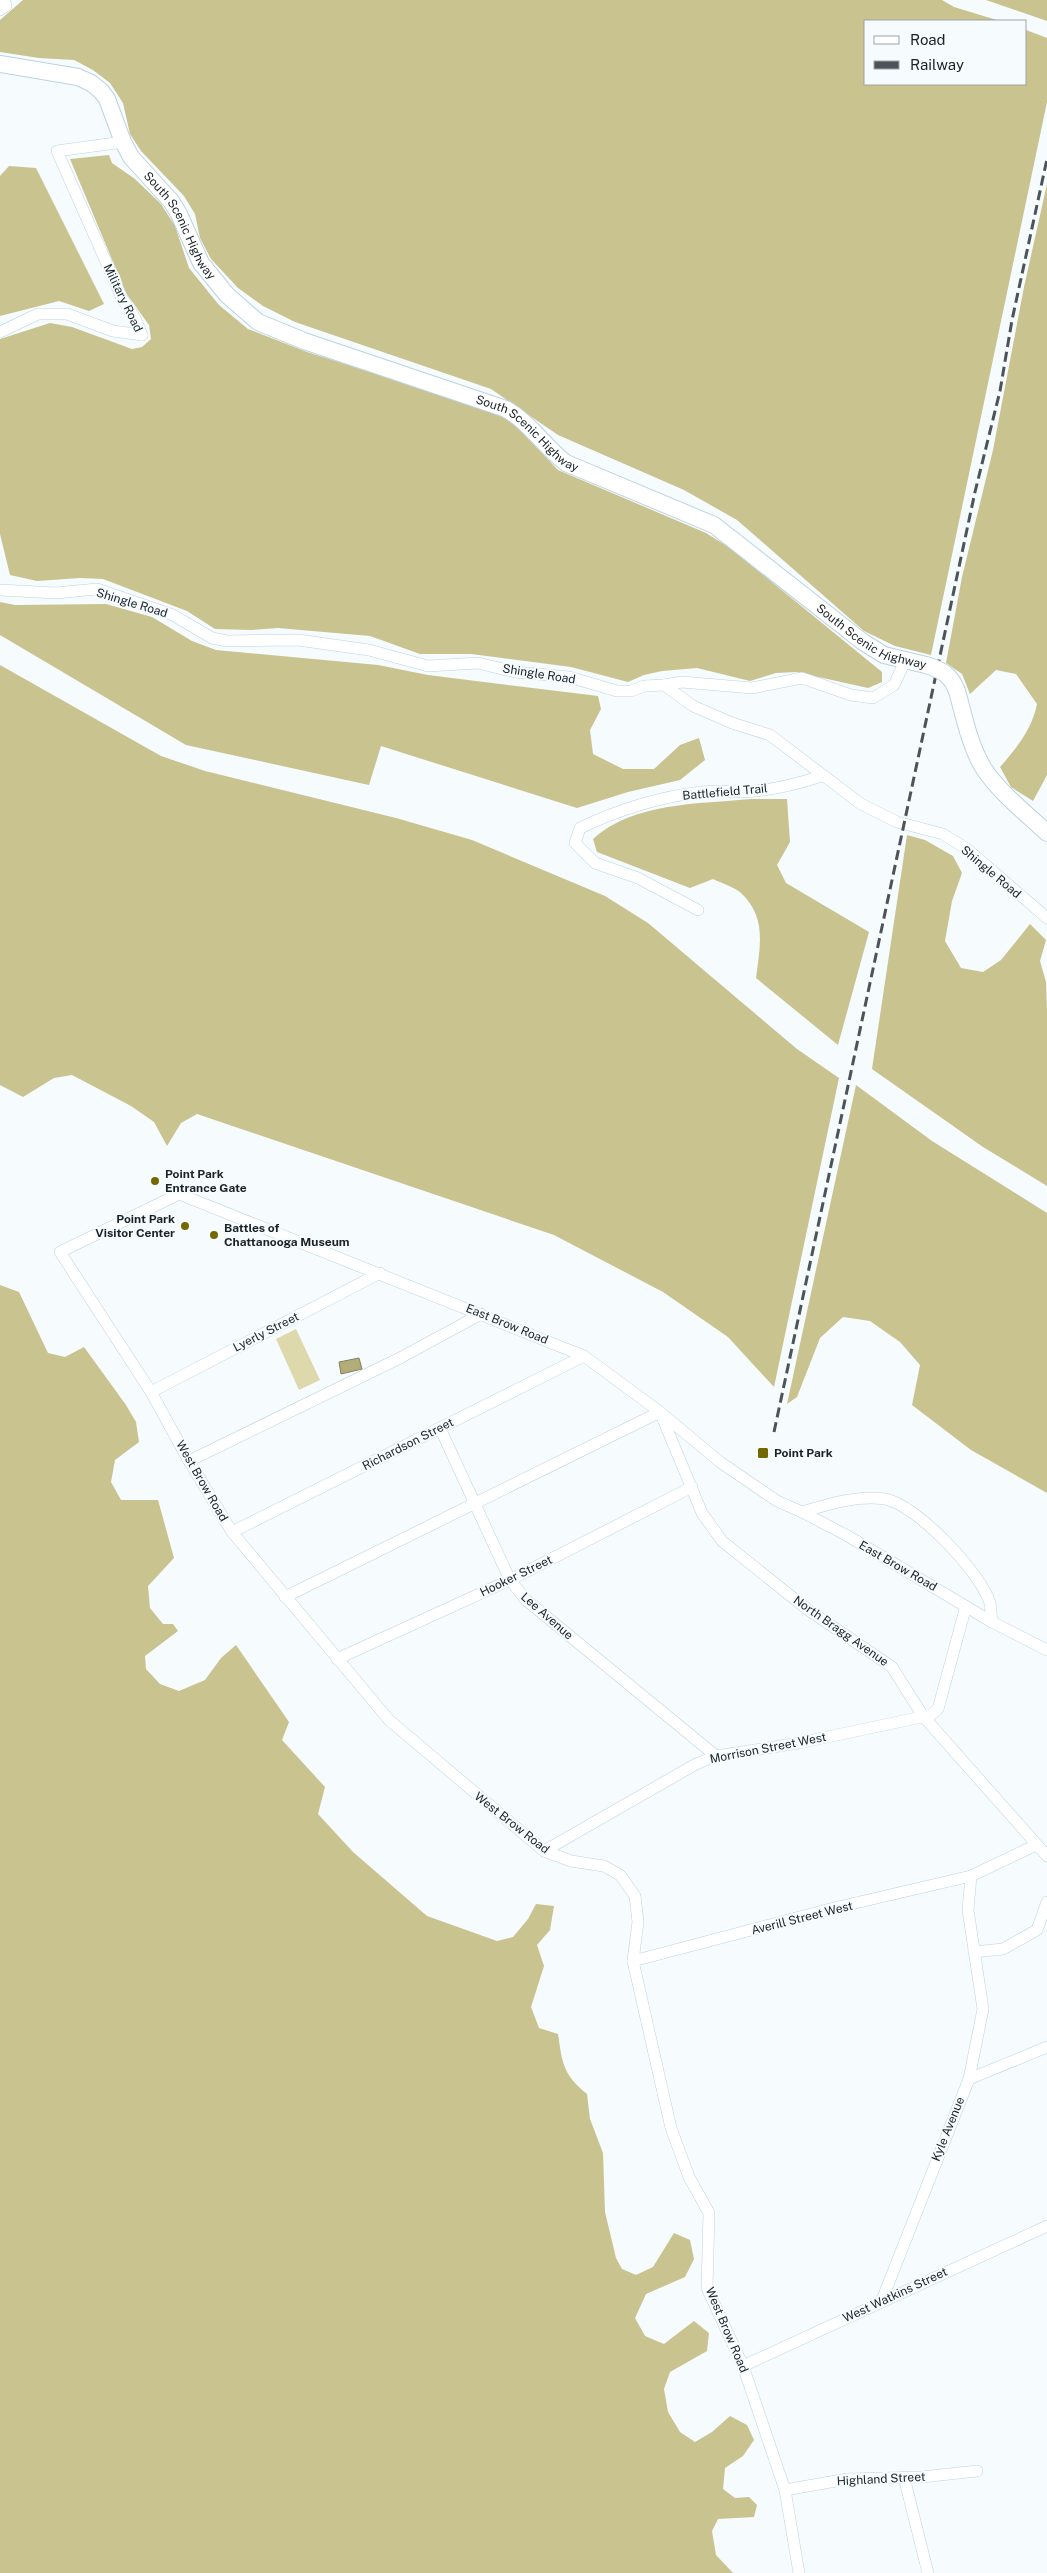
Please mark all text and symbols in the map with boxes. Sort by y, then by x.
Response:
legend [864,20,1027,85]
text: Road [910,31,946,48]
text: Railway [910,56,964,73]
street label: South Scenic Highway [141,169,219,283]
street label: Military Road [100,262,146,334]
street label: South Scenic Highway [474,392,581,475]
street label: Shingle Road [95,586,169,620]
street label: South Scenic Highway [814,601,928,672]
street label: Shingle Road [501,661,577,687]
street label: Battlefield Trail [682,781,769,803]
street label: Shingle Road [958,843,1024,901]
place label: Point Park Entrance Gate [165,1167,247,1195]
marker: Point Park Entrance Gate [149,1175,161,1187]
place label: Point Park Visitor Center [95,1212,175,1240]
marker: Point Park Visitor Center [179,1220,191,1232]
place label: Battles of Chattanooga Museum [224,1221,350,1249]
marker: Battles of Chattanooga Museum [208,1229,220,1241]
street label: East Brow Road [464,1301,550,1347]
street label: Lyerly Street [231,1309,302,1355]
street label: Richardson Street [360,1415,456,1473]
street label: West Brow Road [173,1438,231,1524]
marker: Point Park [756,1446,770,1460]
place label: Point Park [774,1446,833,1460]
street label: East Brow Road [857,1538,939,1594]
street label: Hooker Street [478,1552,555,1600]
street label: Lee Avenue [518,1590,576,1643]
street label: North Bragg Avenue [791,1593,891,1669]
street label: Morrison Street West [709,1730,828,1766]
street label: West Brow Road [472,1789,552,1857]
street label: Averill Street West [750,1899,855,1937]
street label: Kyle Avenue [929,2095,967,2163]
street label: West Watkins Street [841,2265,950,2325]
street label: West Brow Road [703,2285,751,2375]
street label: Highland Street [836,2470,926,2488]

